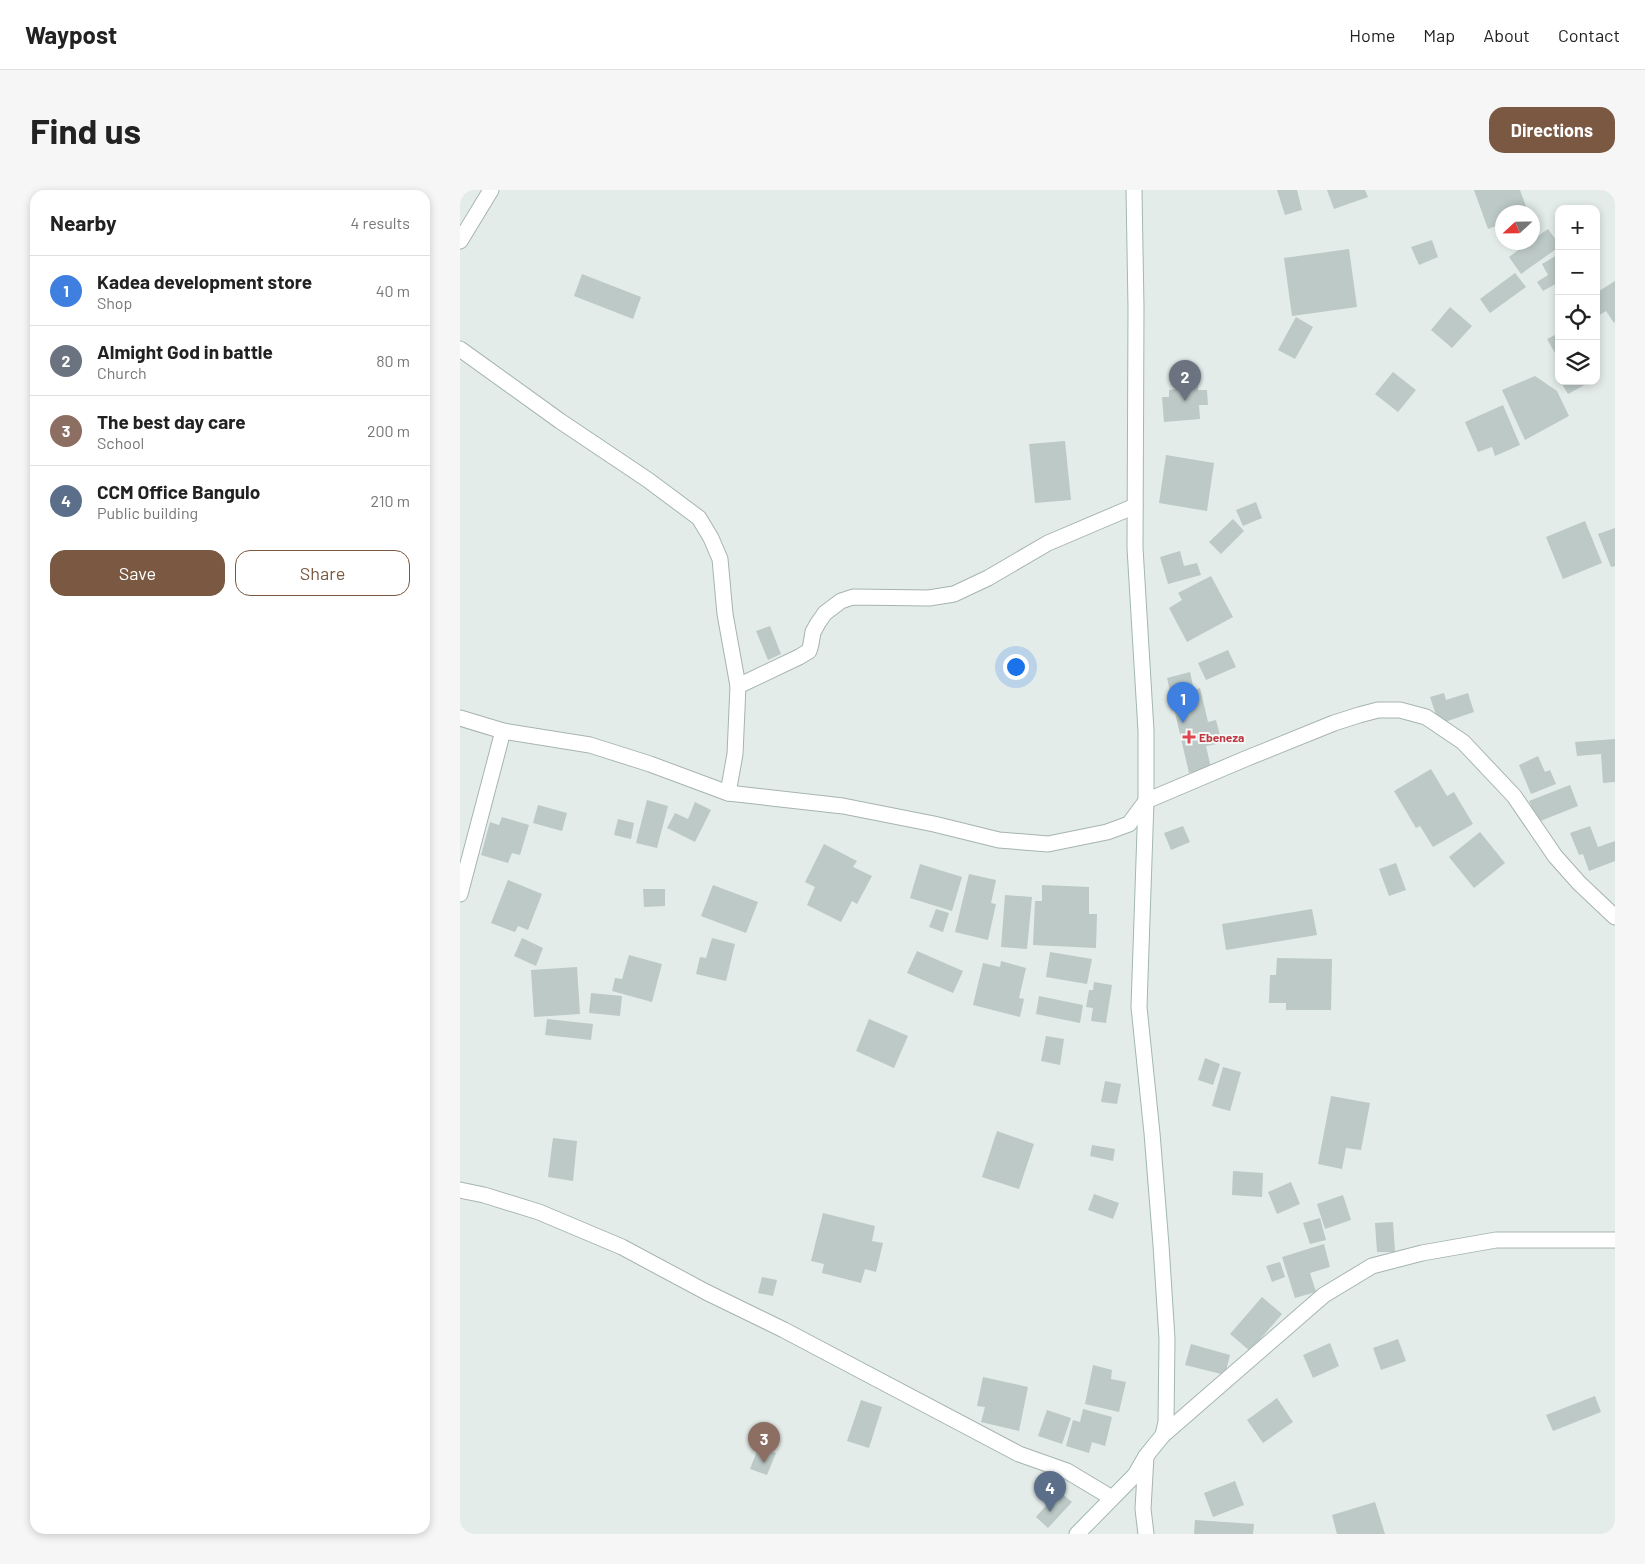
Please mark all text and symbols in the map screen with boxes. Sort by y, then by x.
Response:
text: Waypost [25,20,117,49]
text: Home [1349,24,1395,46]
text: Map [1423,24,1455,46]
text: About [1483,24,1530,46]
text: Contact [1558,24,1620,46]
button: Directions [1489,107,1615,153]
text: Find us [30,109,141,151]
north arrow [1495,205,1540,250]
map controls [1555,205,1600,385]
button: + [1555,205,1600,250]
text: Nearby [50,210,116,235]
text: 4 results [350,213,410,232]
button: − [1555,250,1600,295]
text: Kadea development store [97,270,312,293]
text: 1 [63,281,69,300]
text: 40 m [376,281,410,300]
text: Shop [97,293,132,312]
button: locate [1555,295,1600,340]
text: Almight God in battle [97,340,273,363]
button: layers [1555,340,1600,385]
text: 2 [62,351,70,370]
text: 80 m [376,351,410,370]
pin: 2 [1169,360,1201,401]
text: Church [97,363,147,382]
text: The best day care [97,410,246,433]
text: 3 [62,421,70,440]
text: 200 m [367,421,410,440]
text: School [97,433,144,452]
text: CCM Office Bangulo [97,480,260,503]
text: 4 [61,491,71,510]
text: 210 m [371,491,410,510]
text: Public building [97,503,198,522]
button: Save [50,550,225,596]
button: Share [235,550,410,596]
your location [1003,654,1029,680]
pin: 1 [1167,682,1199,723]
place label: Ebeneza [1199,730,1244,744]
marker: Ebeneza [1183,731,1195,743]
pin: 3 [748,1422,780,1463]
pin: 4 [1034,1471,1066,1512]

